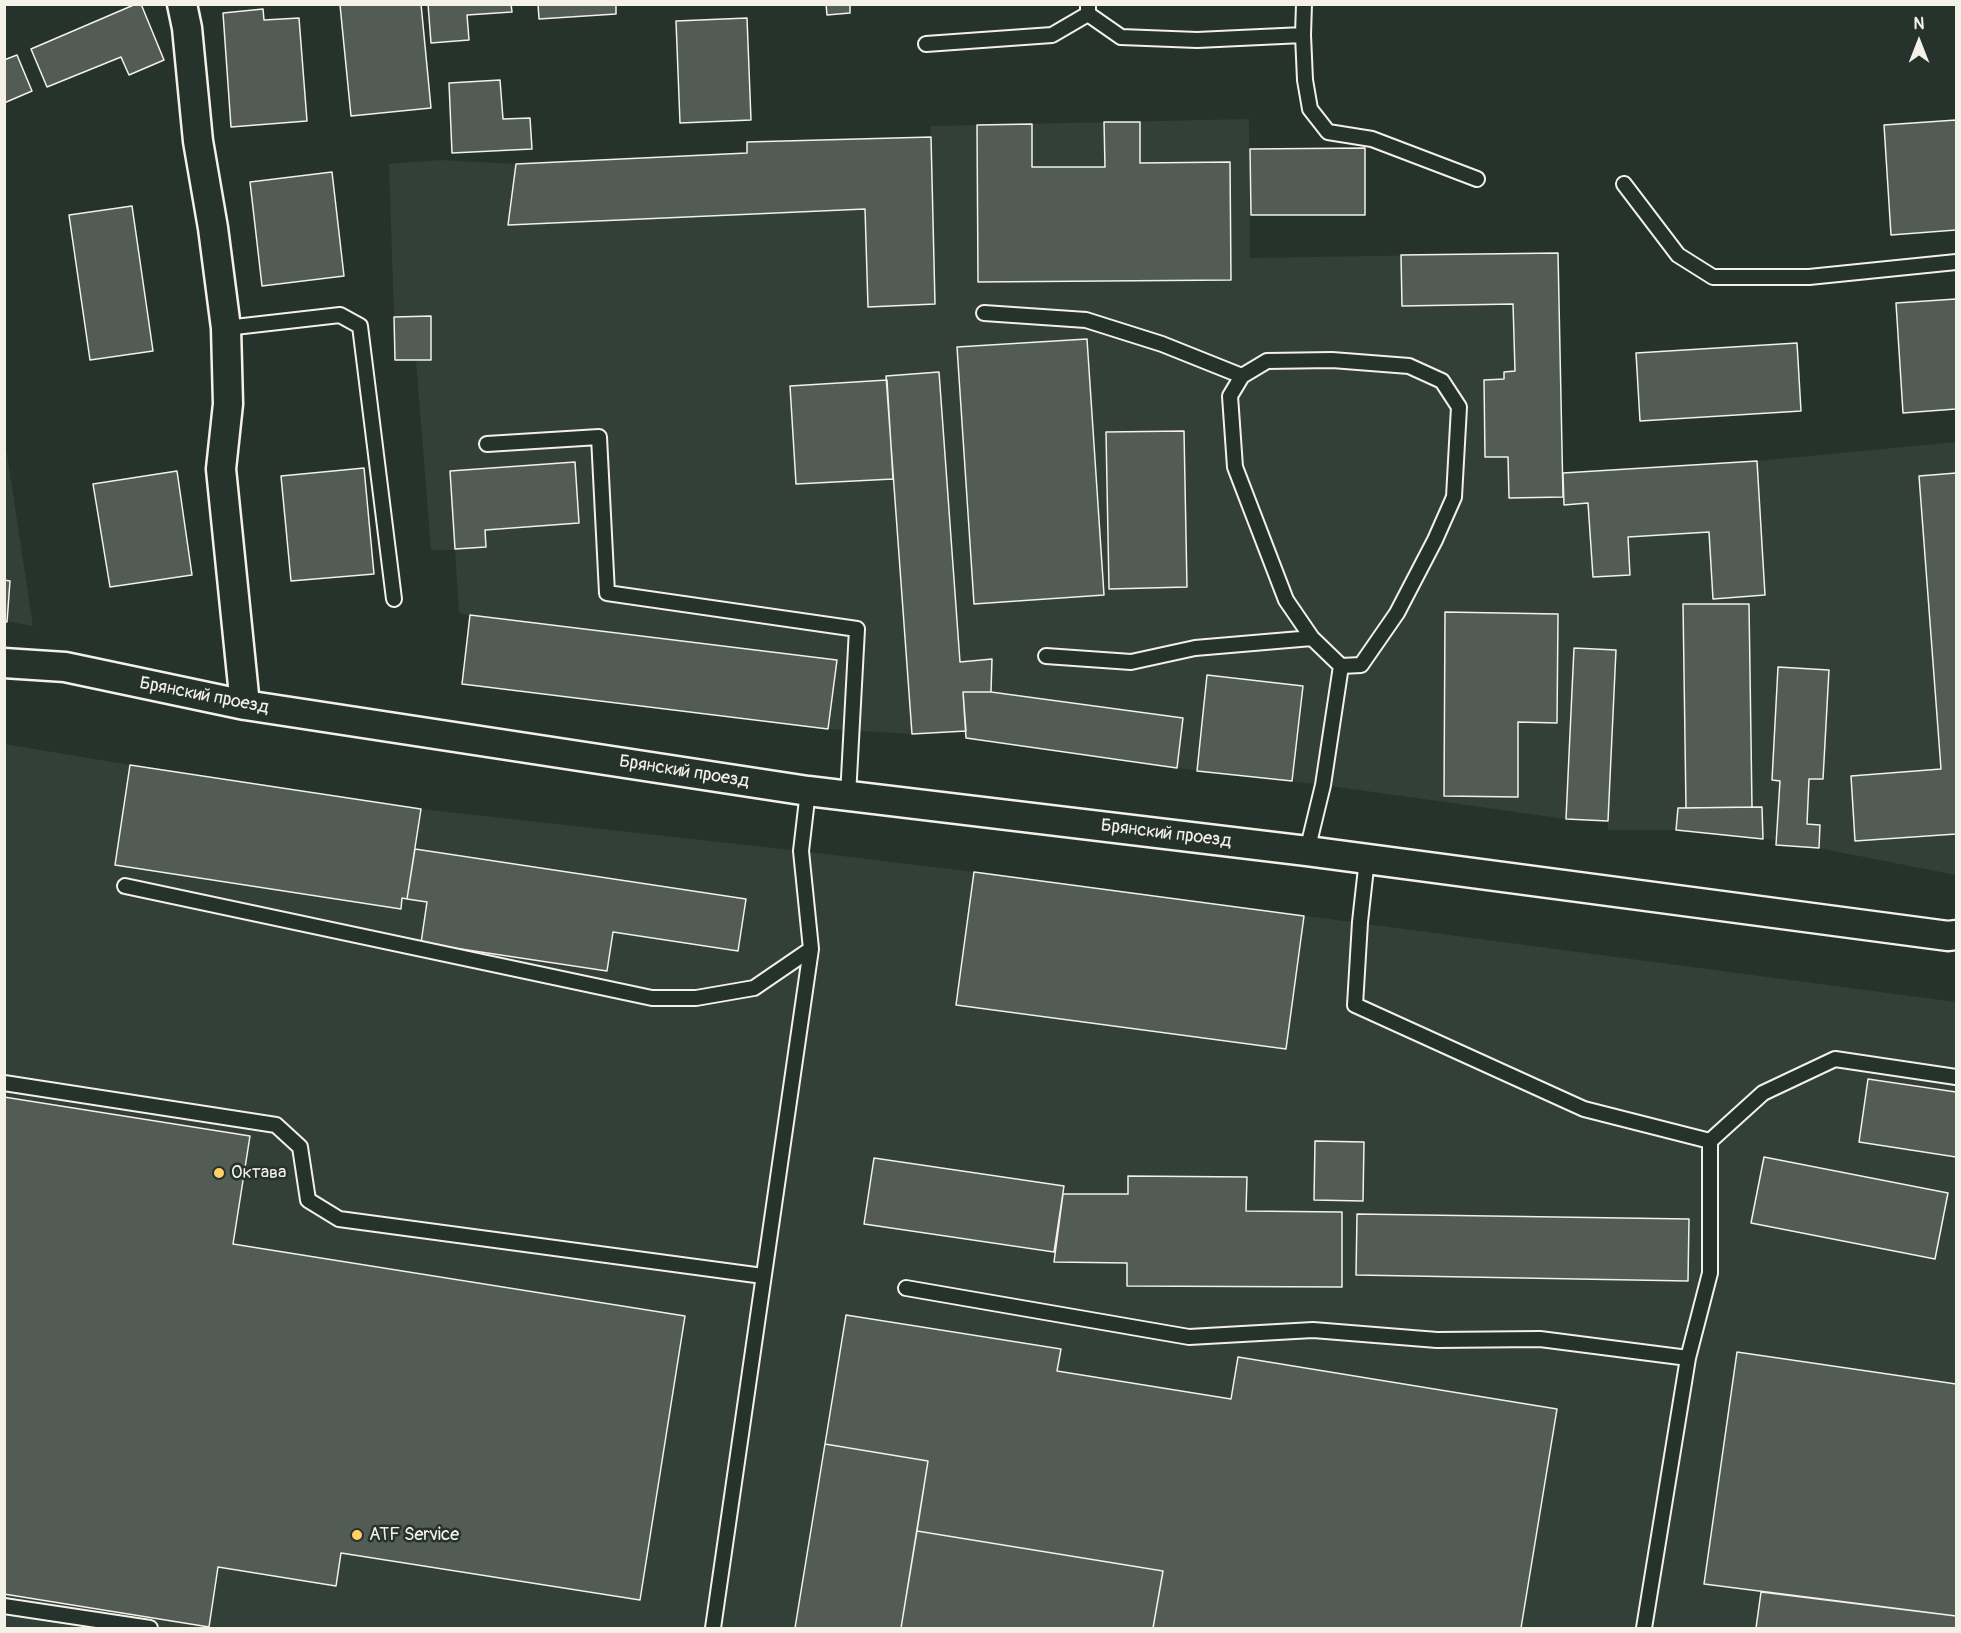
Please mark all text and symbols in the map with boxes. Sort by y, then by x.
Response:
north arrow [1889,12,1949,72]
text: N [1914,14,1924,34]
street label: Брянский проезд [137,673,271,719]
street label: Брянский проезд [617,751,751,793]
street label: Брянский проезд [1099,815,1233,853]
place label: Октава [231,1162,286,1184]
marker: Октава [212,1166,226,1180]
place label: ATF Service [369,1524,459,1546]
marker: ATF Service [350,1528,364,1542]

